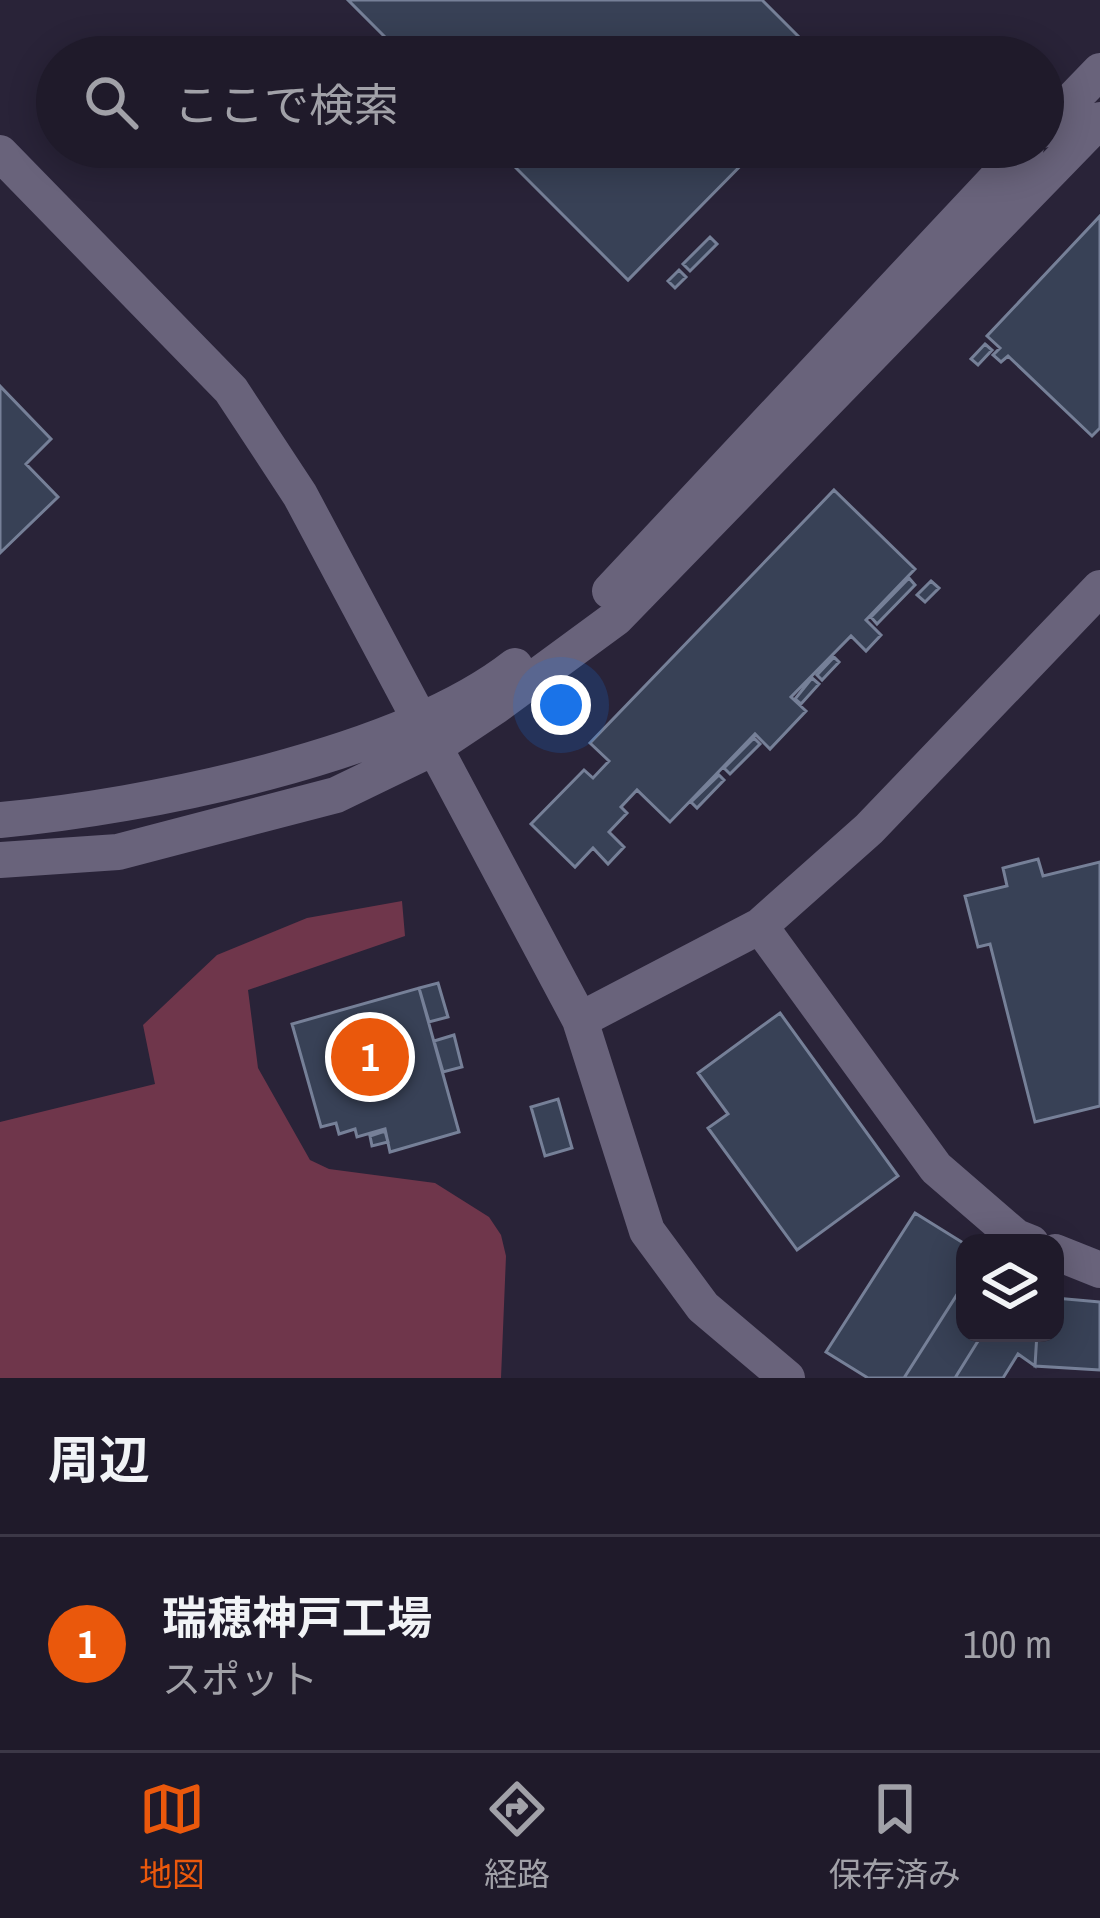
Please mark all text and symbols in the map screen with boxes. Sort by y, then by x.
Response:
search box [36,36,1064,168]
icon: search [78,69,144,135]
text: ここで検索 [174,74,399,135]
your location [531,675,591,735]
pin: 1 [331,1012,409,1102]
map controls [956,1234,1064,1342]
button: layers [956,1234,1064,1342]
text: 周辺 [48,1425,150,1494]
text: 瑞穂神戸工場 [162,1587,432,1648]
text: 1 [78,1618,96,1670]
text: 100 m [963,1618,1052,1670]
text: スポット [162,1653,318,1705]
tab: 地図 [139,1776,205,1896]
tab: 経路 [484,1776,550,1896]
tab: 保存済み [829,1776,961,1896]

